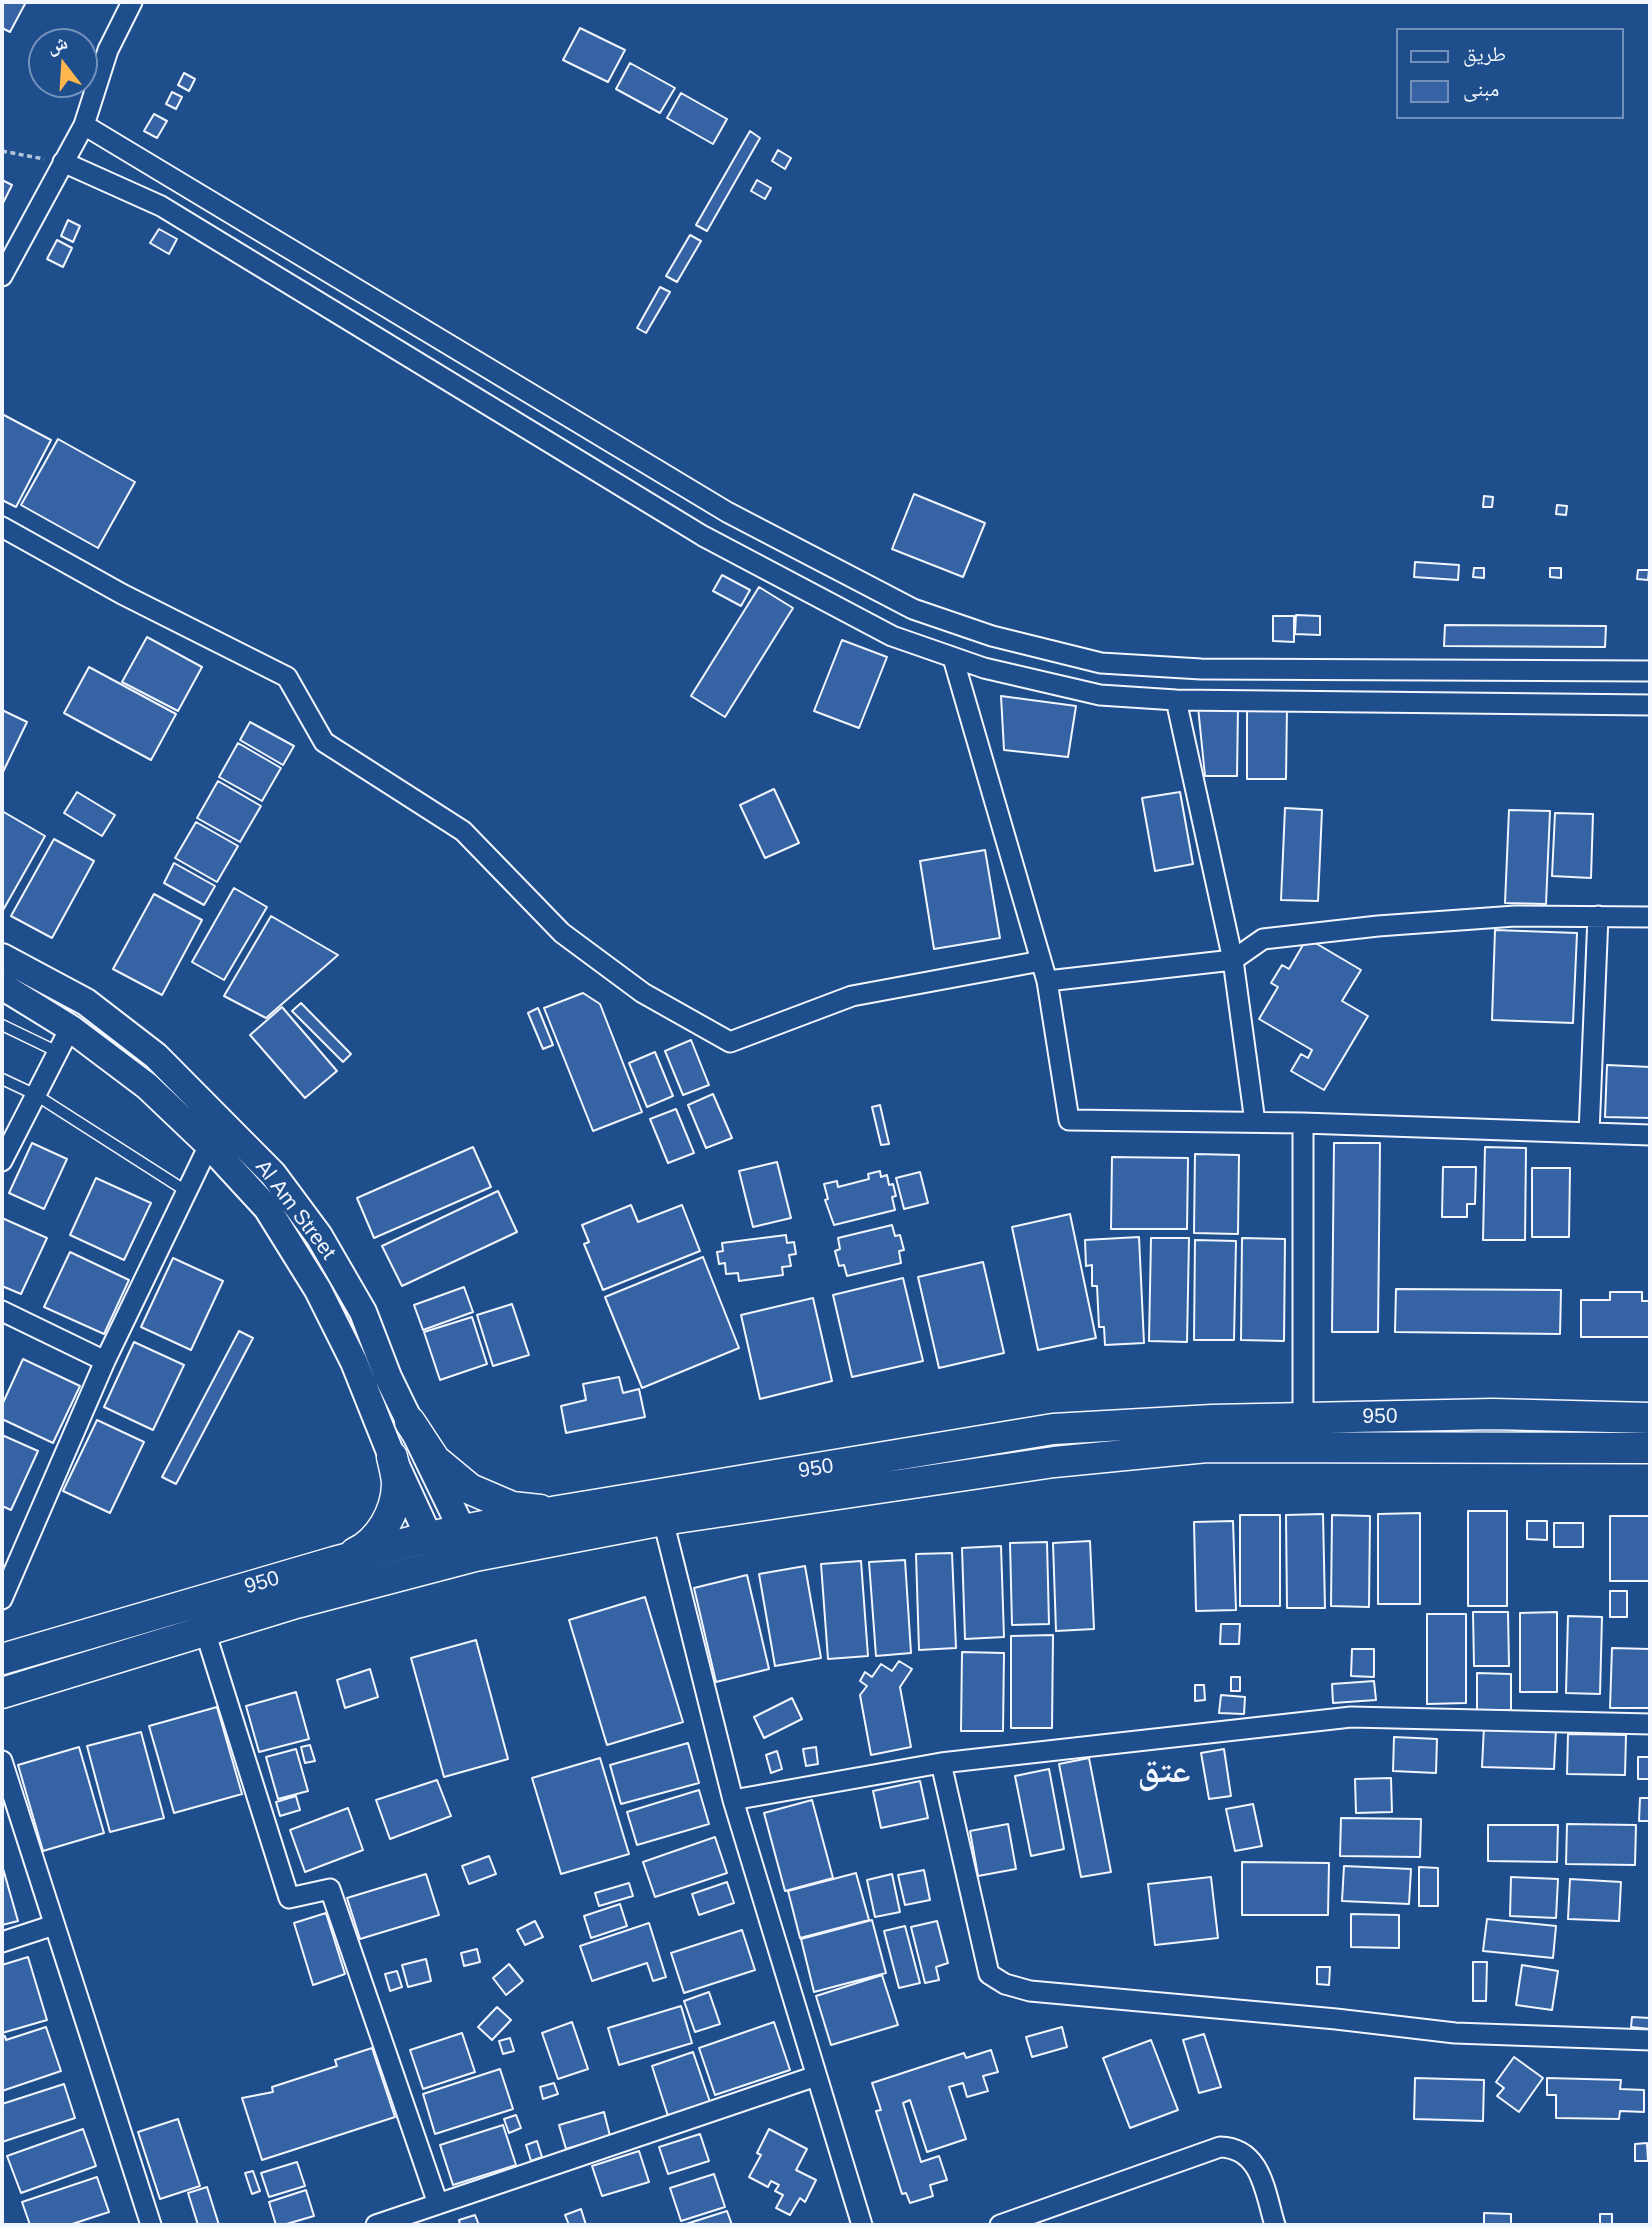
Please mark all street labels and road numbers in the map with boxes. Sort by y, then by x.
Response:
street label: Al Am Street [249,1155,341,1265]
street label: 950 [1362,1404,1398,1430]
street label: 950 [797,1454,835,1484]
street label: 950 [242,1566,282,1600]

